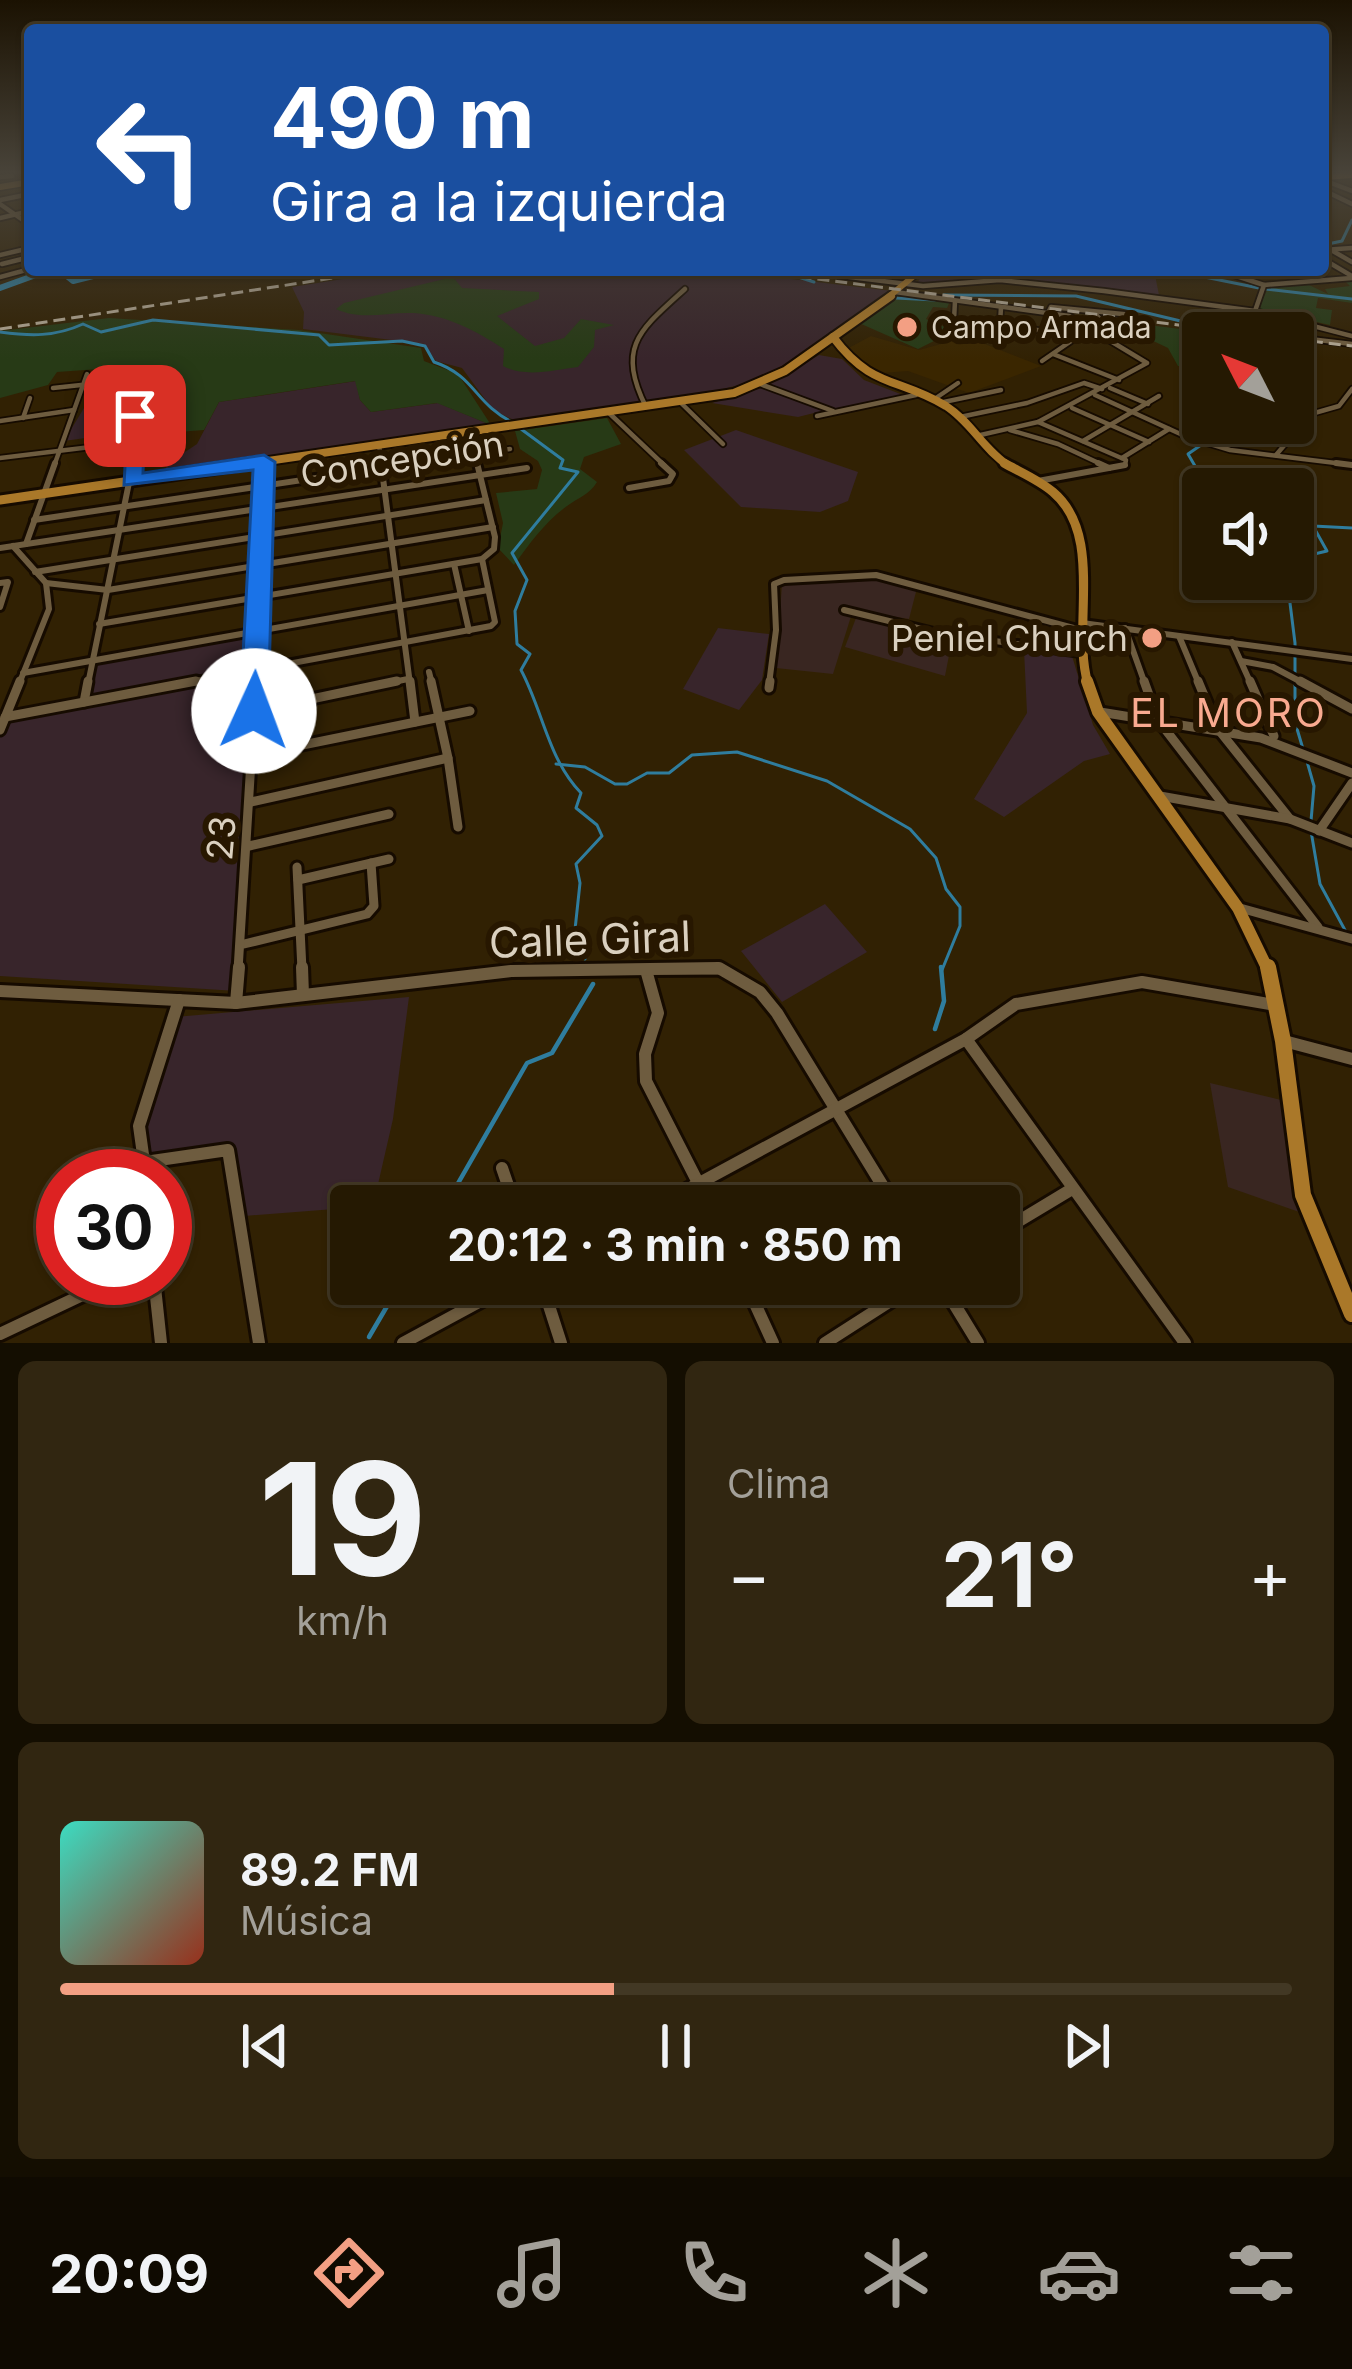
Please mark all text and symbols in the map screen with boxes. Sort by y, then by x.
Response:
text: 490 m [270,67,535,168]
icon: left [72,72,228,228]
text: Gira a la izquierda [270,169,728,234]
place label: Campo Armada [931,309,1152,345]
north arrow [1182,312,1314,444]
map controls [1182,312,1314,600]
marker: Campo Armada [894,314,920,340]
pin [84,365,186,467]
icon: arrive [102,383,168,449]
street label: Concepción [297,421,507,497]
button: sound [1182,468,1314,600]
place label: Peniel Church [891,616,1128,660]
marker: Peniel Church [1139,625,1165,651]
position arrow [191,648,317,774]
district label: EL MORO [1130,689,1328,736]
street label: 23 [197,814,245,862]
street label: Calle Giral [488,910,692,968]
speed limit sign: 30 [36,1149,192,1305]
text: 20:12 · 3 min · 850 m [447,1217,903,1272]
text: 19 [258,1424,427,1613]
text: Clima [727,1460,830,1507]
text: 21° [941,1520,1078,1629]
text: − [727,1535,771,1615]
text: + [1248,1535,1292,1615]
text: km/h [296,1597,389,1644]
text: 89.2 FM [240,1842,420,1897]
text: Música [240,1897,373,1944]
icon: previous [232,2013,298,2079]
icon: pause [643,2013,709,2079]
icon: next [1054,2013,1120,2079]
icon: directions [307,2231,391,2315]
icon: music [490,2231,574,2315]
icon: phone [672,2231,756,2315]
icon: climate [854,2231,938,2315]
icon: car [1037,2231,1121,2315]
icon: filters [1219,2231,1303,2315]
text: 20:09 [49,2241,209,2306]

